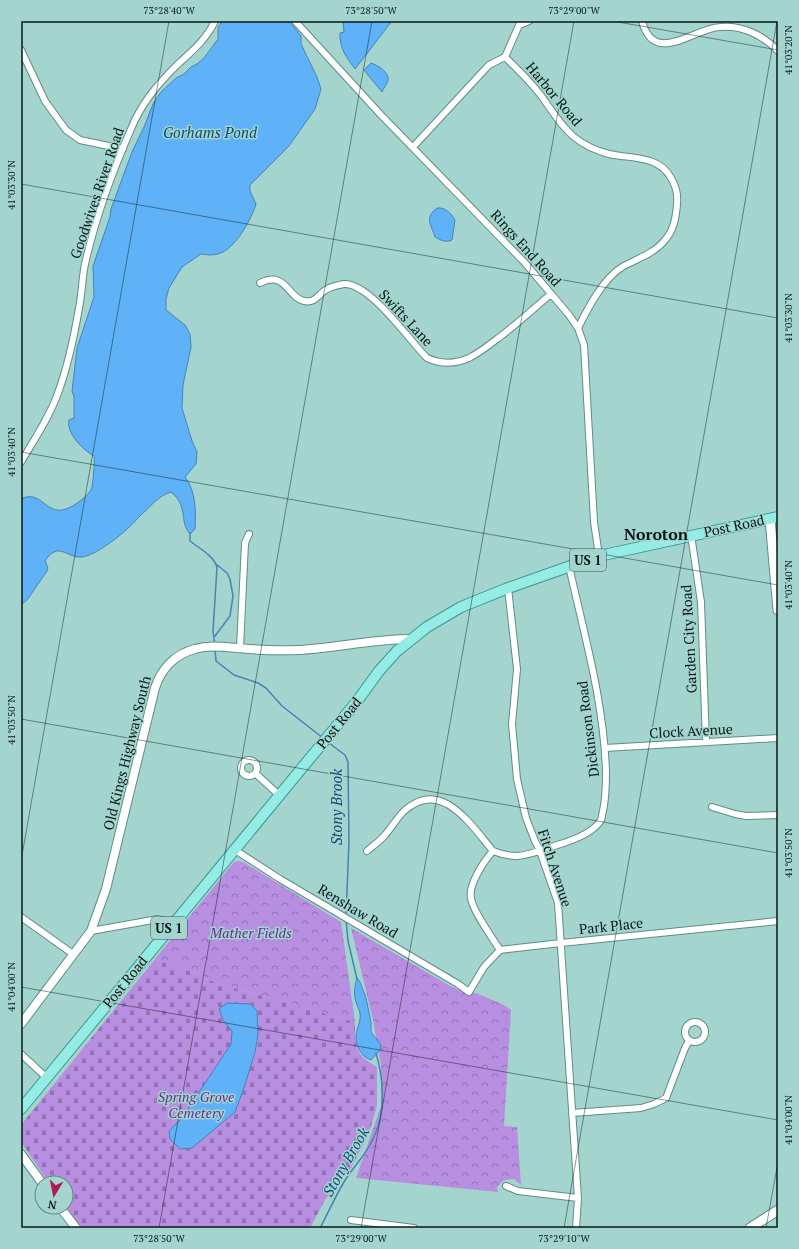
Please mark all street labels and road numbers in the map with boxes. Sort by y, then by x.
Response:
street label: Harbor Road [522,58,587,130]
street label: Goodwives River Road [65,124,128,261]
street label: Rings End Road [487,205,566,290]
street label: Swifts Lane [375,285,438,350]
street label: Post Road [702,510,766,541]
road number: US 1 [570,549,606,571]
street label: Garden City Road [676,584,701,694]
street label: Old Kings Highway South [98,674,155,832]
street label: Dickinson Road [572,679,603,778]
street label: Post Road [312,693,366,753]
street label: Clock Avenue [649,719,733,742]
street label: Fitch Avenue [534,827,577,909]
street label: Renshaw Road [315,879,402,942]
street label: Park Place [578,913,644,938]
road number: US 1 [151,917,187,939]
street label: Post Road [98,952,152,1012]

